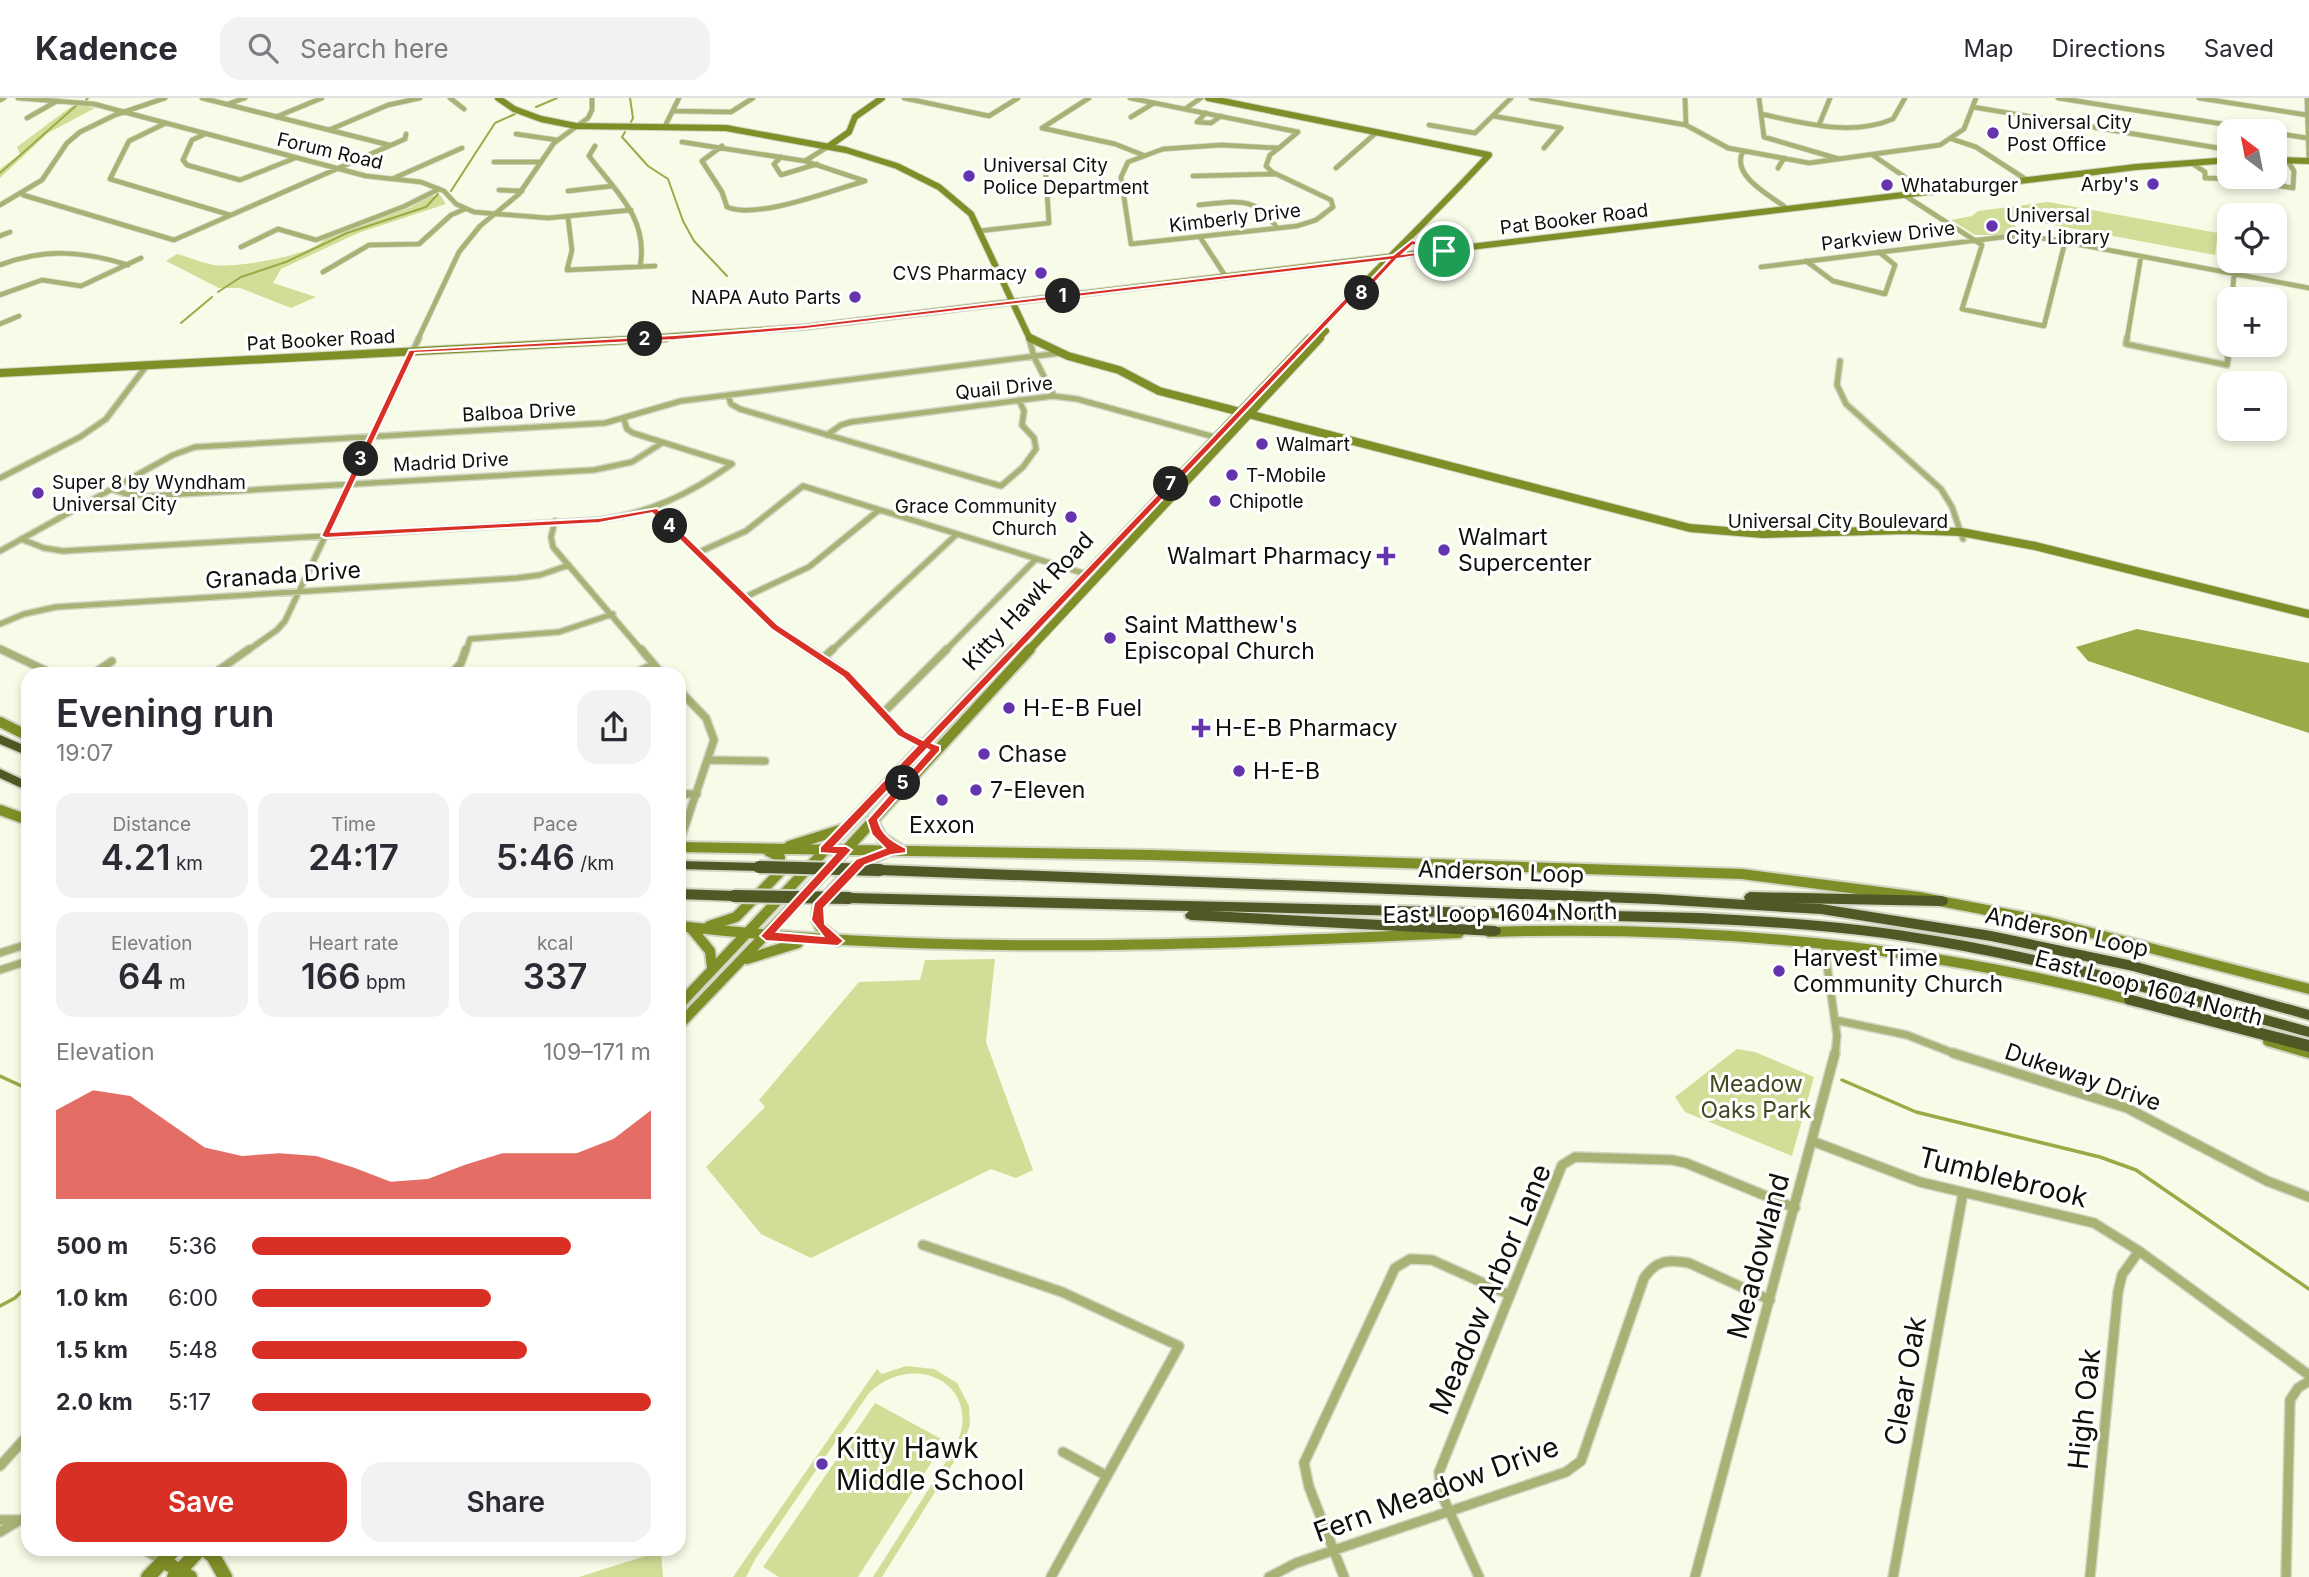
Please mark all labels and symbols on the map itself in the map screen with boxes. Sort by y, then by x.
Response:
place label: Universal City Post Office [2007,111,2132,156]
north arrow [2217,119,2287,189]
marker: Universal City Post Office [1985,125,2001,141]
street label: Forum Road [275,128,385,174]
place label: Universal City Police Department [983,154,1149,199]
marker: Universal City Police Department [961,168,977,184]
place label: Arby's [2081,173,2139,196]
place label: Whataburger [1901,174,2018,197]
marker: Arby's [2145,176,2161,192]
marker: Whataburger [1879,177,1895,193]
street label: Kimberly Drive [1168,199,1302,237]
street label: Pat Booker Road [1499,199,1649,239]
place label: Universal City Library [2006,204,2110,249]
street label: Parkview Drive [1820,216,1956,256]
marker: Universal City Library [1984,218,2000,234]
pin [1414,221,1474,281]
place label: CVS Pharmacy [893,262,1027,285]
marker: CVS Pharmacy [1033,265,1049,281]
pin: 8 [1344,276,1380,310]
pin: 1 [1046,278,1080,314]
place label: NAPA Auto Parts [691,286,841,309]
marker: NAPA Auto Parts [847,289,863,305]
pin: 2 [628,322,662,356]
street label: Pat Booker Road [246,325,396,355]
street label: Quail Drive [954,371,1054,405]
street label: Balboa Drive [461,398,577,426]
place label: Walmart [1276,433,1350,456]
marker: Walmart [1254,436,1270,452]
pin: 3 [344,442,378,476]
street label: Madrid Drive [393,447,509,477]
place label: T-Mobile [1246,464,1326,487]
pin: 7 [1154,466,1188,502]
marker: T-Mobile [1224,467,1240,483]
place label: Super 8 by Wyndham Universal City [52,471,246,516]
marker: Super 8 by Wyndham Universal City [30,485,46,501]
place label: Chipotle [1229,490,1304,513]
marker: Chipotle [1207,493,1223,509]
place label: Grace Community Church [895,495,1057,540]
pin: 4 [652,508,688,544]
marker: Grace Community Church [1063,509,1079,525]
street label: Universal City Boulevard [1728,510,1948,533]
place label: Walmart Supercenter [1458,523,1592,577]
street label: Kitty Hawk Road [957,526,1099,676]
place label: Walmart Pharmacy [1167,542,1372,570]
marker: Walmart Supercenter [1436,542,1452,558]
marker: Walmart Pharmacy [1378,548,1394,564]
street label: Granada Drive [204,556,362,594]
place label: Saint Matthew's Episcopal Church [1124,611,1315,665]
marker: Saint Matthew's Episcopal Church [1102,630,1118,646]
place label: H-E-B Fuel [1023,694,1142,722]
marker: H-E-B Fuel [1001,700,1017,716]
place label: H-E-B Pharmacy [1215,714,1398,742]
marker: H-E-B Pharmacy [1193,720,1209,736]
place label: Chase [998,740,1067,768]
marker: Chase [976,746,992,762]
place label: H-E-B [1253,757,1320,785]
marker: H-E-B [1231,763,1247,779]
pin: 5 [886,766,920,800]
place label: 7-Eleven [990,776,1085,804]
marker: 7-Eleven [968,782,984,798]
marker: Exxon [934,792,950,808]
place label: Exxon [909,811,975,839]
street label: Anderson Loop [1417,855,1585,889]
street label: East Loop 1604 North [1382,897,1618,929]
street label: Anderson Loop [1983,901,2151,963]
place label: Harvest Time Community Church [1793,944,2003,998]
street label: East Loop 1604 North [2032,944,2266,1032]
marker: Harvest Time Community Church [1771,963,1787,979]
street label: Dukeway Drive [2001,1037,2165,1117]
park label: Meadow Oaks Park [1701,1070,1812,1124]
street label: Tumblebrook [1915,1140,2091,1214]
street label: Meadow Arbor Lane [1422,1159,1558,1419]
street label: Meadowland [1720,1169,1796,1343]
street label: Clear Oak [1877,1314,1933,1448]
street label: High Oak [2061,1347,2107,1471]
street label: Fern Meadow Drive [1309,1429,1563,1549]
place label: Kitty Hawk Middle School [836,1431,1024,1497]
marker: Kitty Hawk Middle School [814,1456,830,1472]

